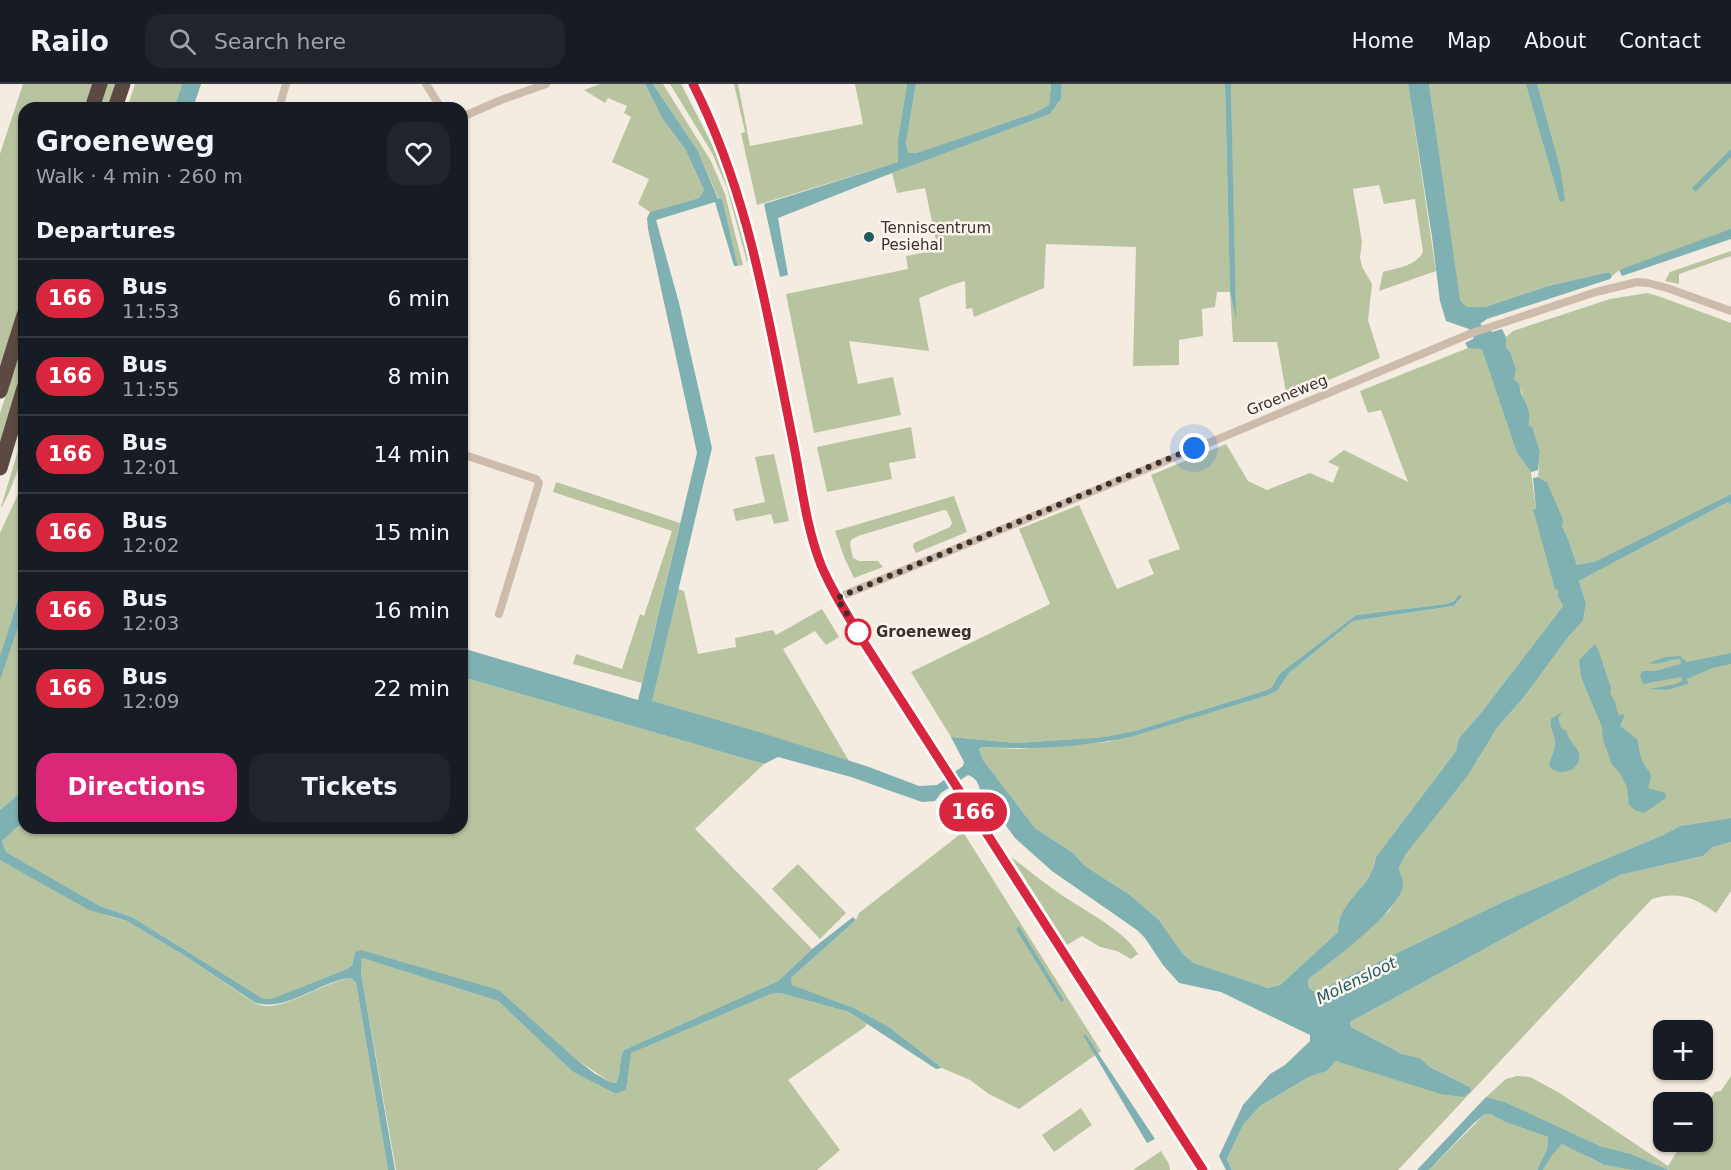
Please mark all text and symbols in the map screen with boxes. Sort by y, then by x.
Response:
search box [145,14,565,68]
text: Railo [30,25,109,58]
icon: search [166,25,199,58]
text: Search here [214,29,346,54]
text: Home [1352,29,1414,53]
text: Map [1447,29,1491,53]
text: About [1524,29,1586,53]
text: Contact [1619,29,1701,53]
button: heart [387,122,450,185]
text: Groeneweg [36,125,215,158]
text: Walk · 4 min · 260 m [36,164,243,188]
text: Departures [36,218,176,243]
place label: Tenniscentrum Pesiehal [880,219,991,254]
marker: Tenniscentrum Pesiehal [862,230,876,244]
text: Bus [122,274,167,299]
text: 166 [48,286,92,310]
text: 6 min [388,286,450,311]
text: 11:53 [122,299,179,323]
text: Bus [122,352,167,377]
text: 166 [48,364,92,388]
text: 8 min [388,364,450,389]
street label: Groeneweg [1244,371,1330,419]
text: 11:55 [122,377,179,401]
text: Bus [122,430,167,455]
your location [1179,433,1209,463]
text: 166 [48,442,92,466]
text: 14 min [374,442,450,467]
text: 12:01 [122,455,179,479]
text: Bus [122,508,167,533]
text: 166 [48,520,92,544]
text: 15 min [374,520,450,545]
text: 12:02 [122,533,179,557]
text: Bus [122,586,167,611]
text: 166 [48,598,92,622]
text: 16 min [374,598,450,623]
text: 12:03 [122,611,179,635]
marker: Groeneweg [845,619,871,645]
place label: Groeneweg [876,623,972,641]
text: Bus [122,664,167,689]
text: 166 [48,676,92,700]
text: 22 min [374,676,450,701]
text: 12:09 [122,689,179,713]
button: Directions [36,753,237,822]
button: Tickets [249,753,450,822]
line badge: 166 [938,792,1008,832]
text: 166 [951,800,995,824]
water label: Molensloot [1313,953,1400,1008]
map controls [1653,1020,1713,1152]
button: + [1653,1020,1713,1080]
button: − [1653,1092,1713,1152]

